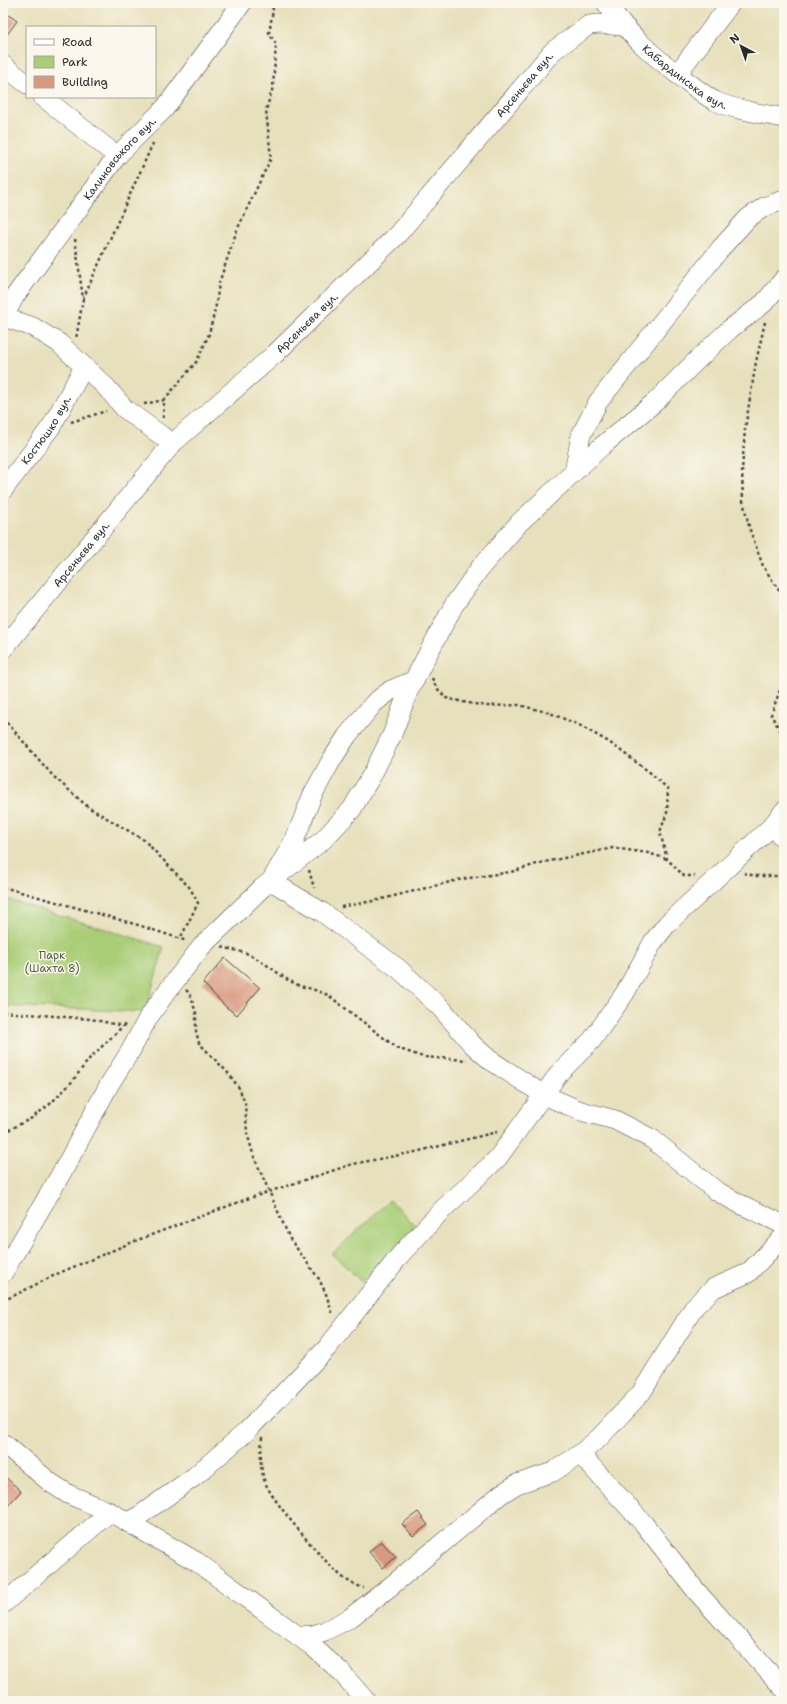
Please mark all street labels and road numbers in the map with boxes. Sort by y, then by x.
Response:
street label: Кабардинська вул. [639,41,729,113]
street label: Арсеньєва вул. [493,49,557,120]
street label: Калиновського вул. [80,114,159,203]
street label: Арсеньєва вул. [273,289,341,357]
street label: Костюшко вул. [18,393,75,468]
street label: Арсеньєва вул. [50,518,113,590]

